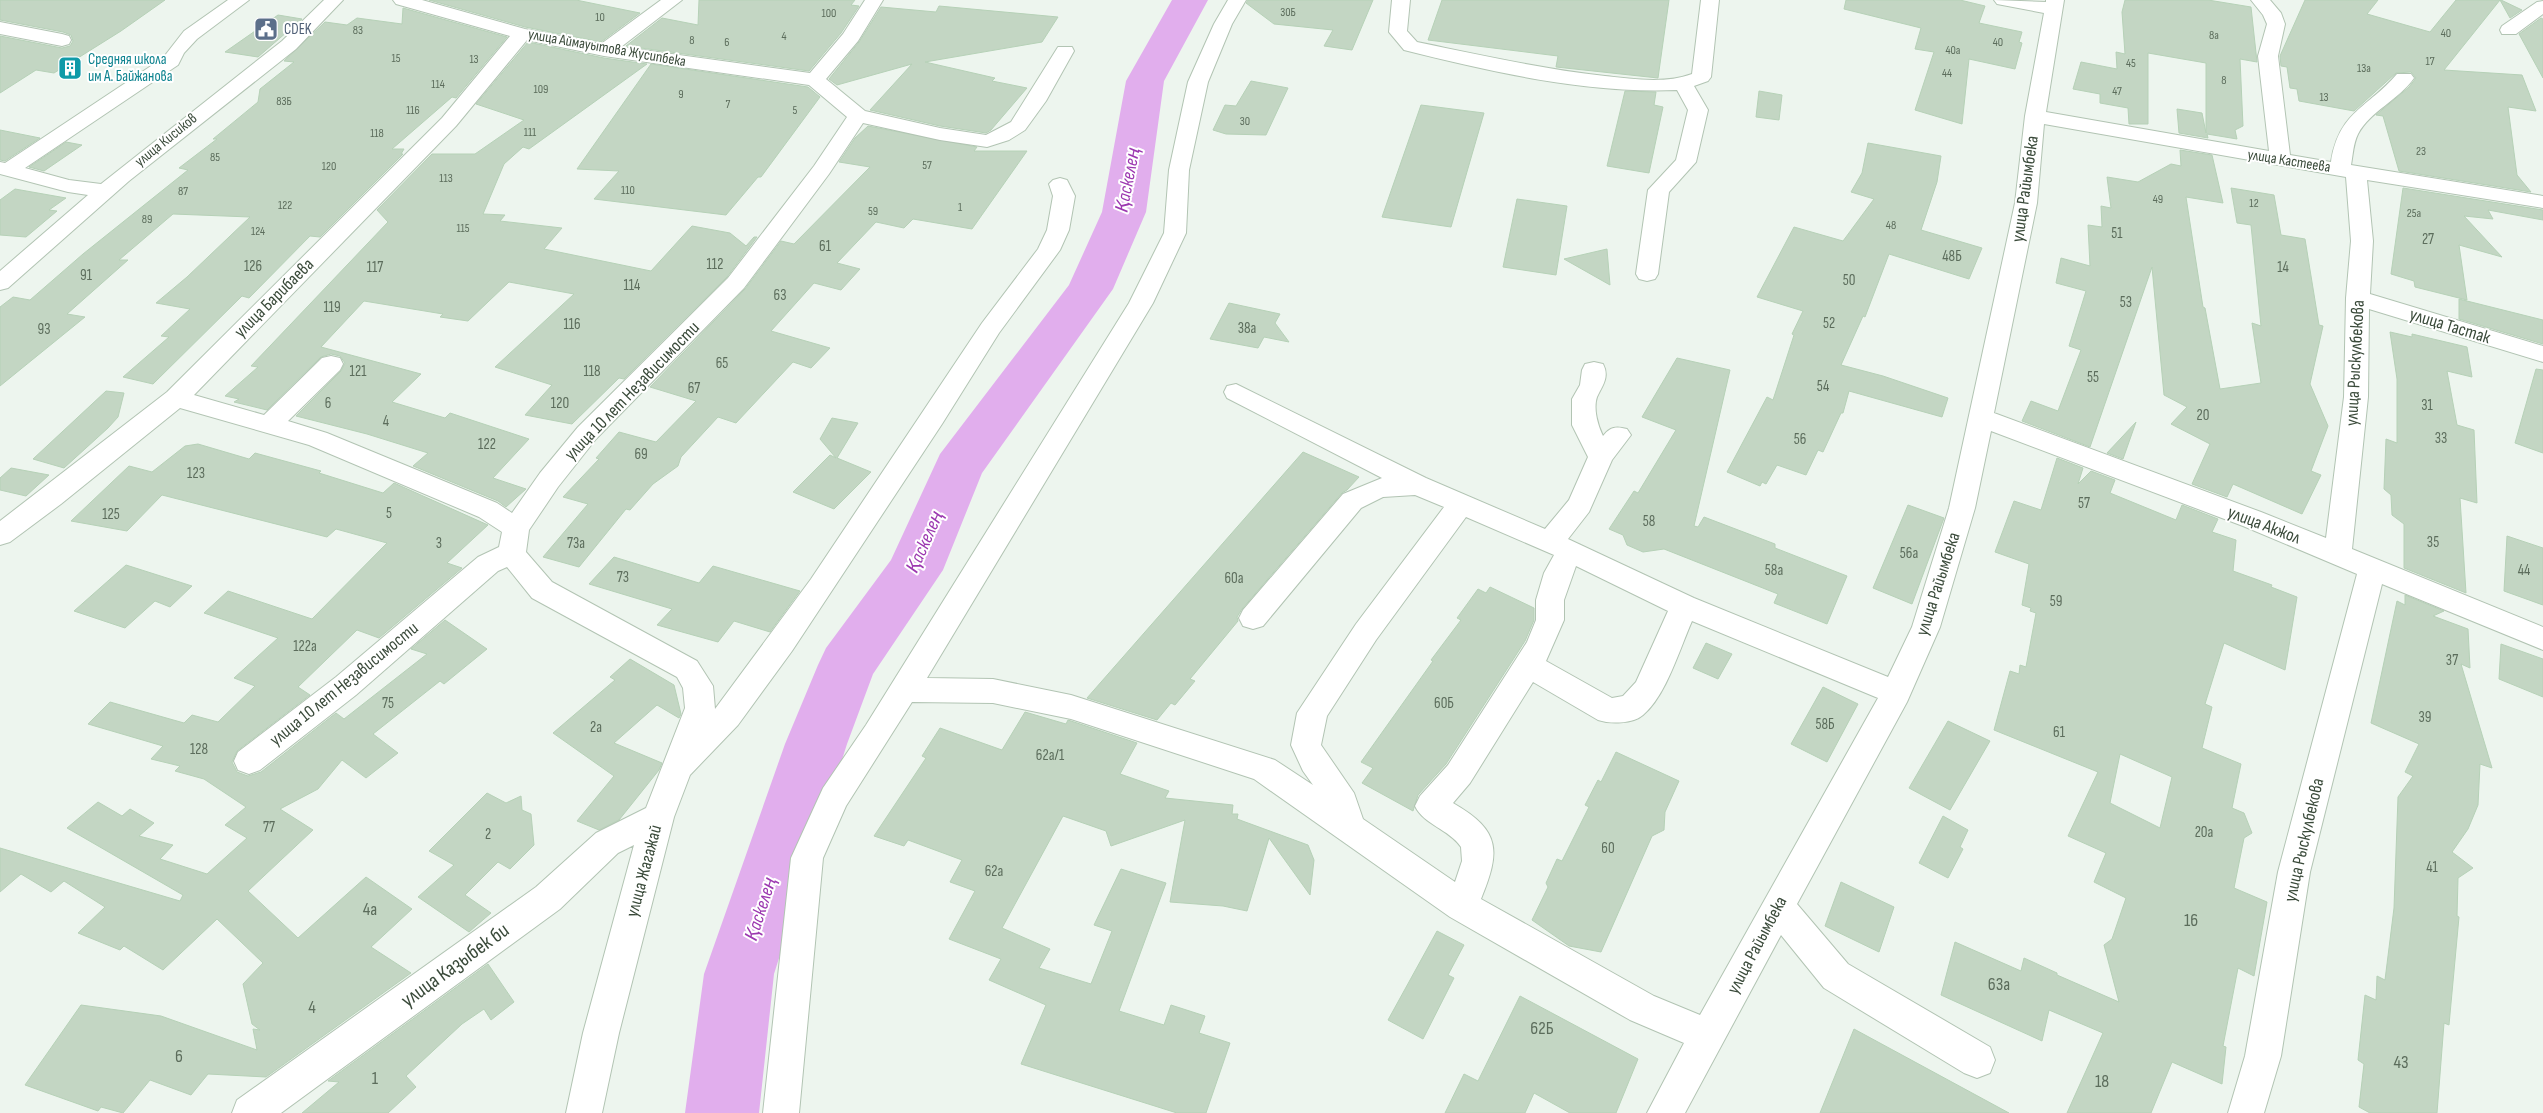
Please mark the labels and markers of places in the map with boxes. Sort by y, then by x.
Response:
public building icon: CDEK [253,16,279,42]
place label: CDEK [284,20,312,39]
place label: Средняя школа им А. Байжанова [88,50,173,86]
building icon: Средняя школа им А. Байжанова [57,55,83,81]

